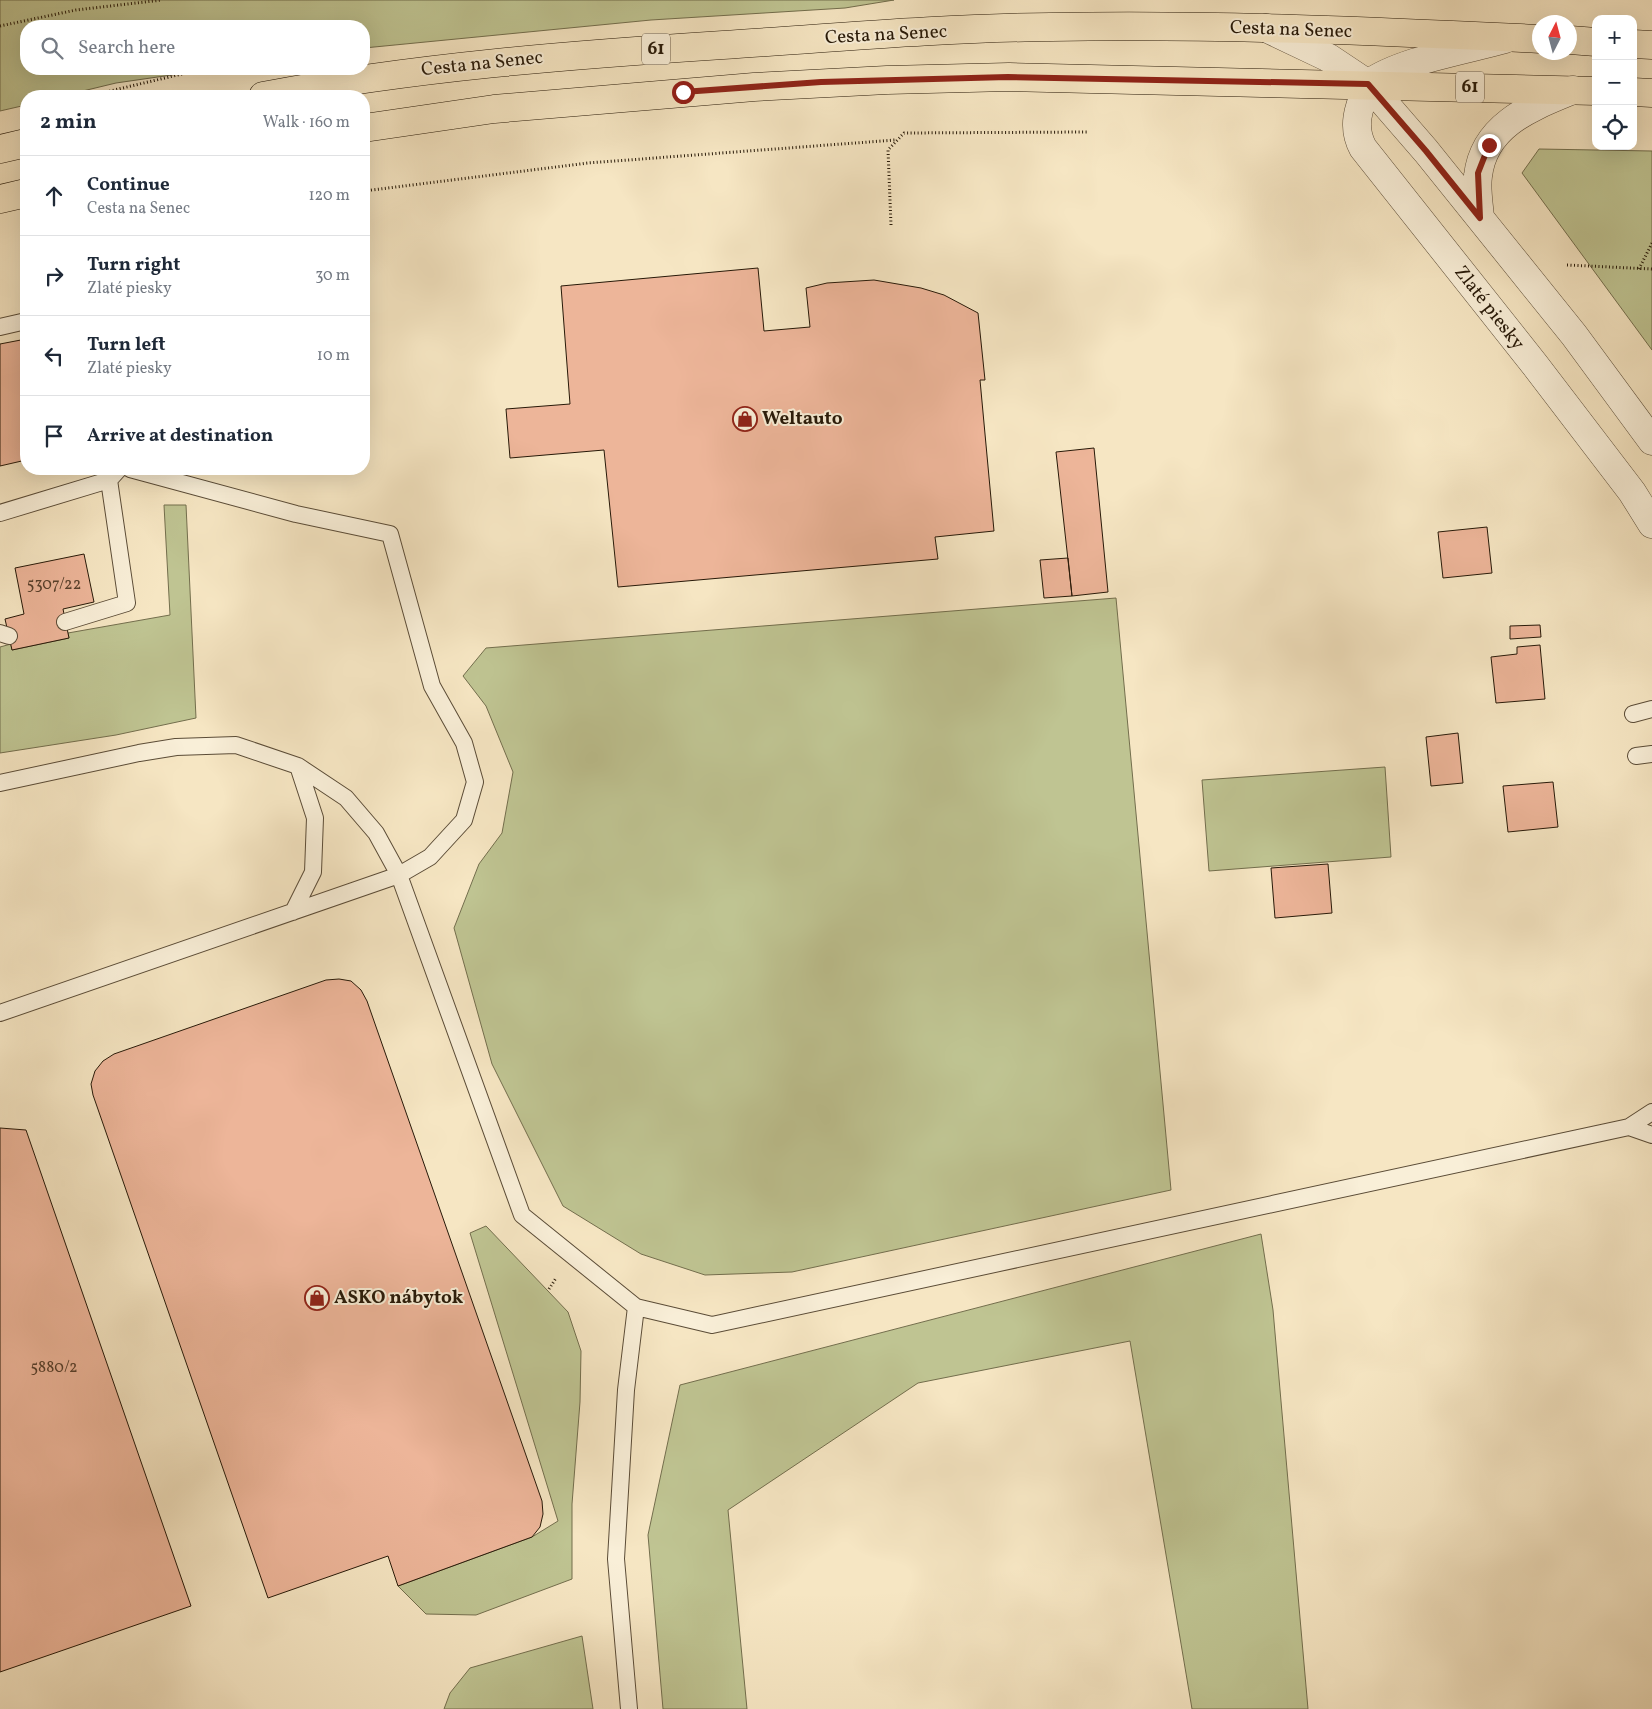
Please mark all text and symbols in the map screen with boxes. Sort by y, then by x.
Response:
street label: Cesta na Senec [1229,15,1353,45]
north arrow [1532,15,1577,60]
map controls [1592,15,1637,150]
button: + [1592,15,1637,60]
street label: Cesta na Senec [824,19,948,51]
search box [20,20,370,75]
icon: search [38,34,66,62]
road number: 61 [642,34,670,64]
text: Search here [78,35,175,61]
street label: Cesta na Senec [420,45,544,83]
button: − [1592,60,1637,105]
road number: 61 [1456,72,1484,102]
route start [672,81,695,104]
button: locate [1592,105,1637,150]
text: 2 min [40,108,97,137]
text: Walk · 160 m [263,112,350,134]
route end [1478,134,1501,157]
text: Continue [87,172,170,198]
icon: ahead [40,182,68,210]
text: 120 m [308,185,350,207]
text: Cesta na Senec [87,198,190,220]
text: Turn right [87,252,180,278]
street label: Zlaté piesky [1448,260,1530,356]
icon: right [40,262,68,290]
text: 30 m [315,265,350,287]
text: Zlaté piesky [87,278,172,300]
text: Turn left [87,332,166,358]
icon: left [40,342,68,370]
text: 10 m [317,345,350,367]
text: Zlaté piesky [87,358,172,380]
shop icon: Weltauto [732,406,758,432]
place label: Weltauto [762,406,843,432]
icon: arrive [40,422,68,450]
text: Arrive at destination [87,423,273,449]
house number: 5307/22 [27,574,81,596]
shop icon: ASKO nábytok [304,1285,330,1311]
place label: ASKO nábytok [334,1285,464,1311]
house number: 5880/2 [30,1357,78,1379]

